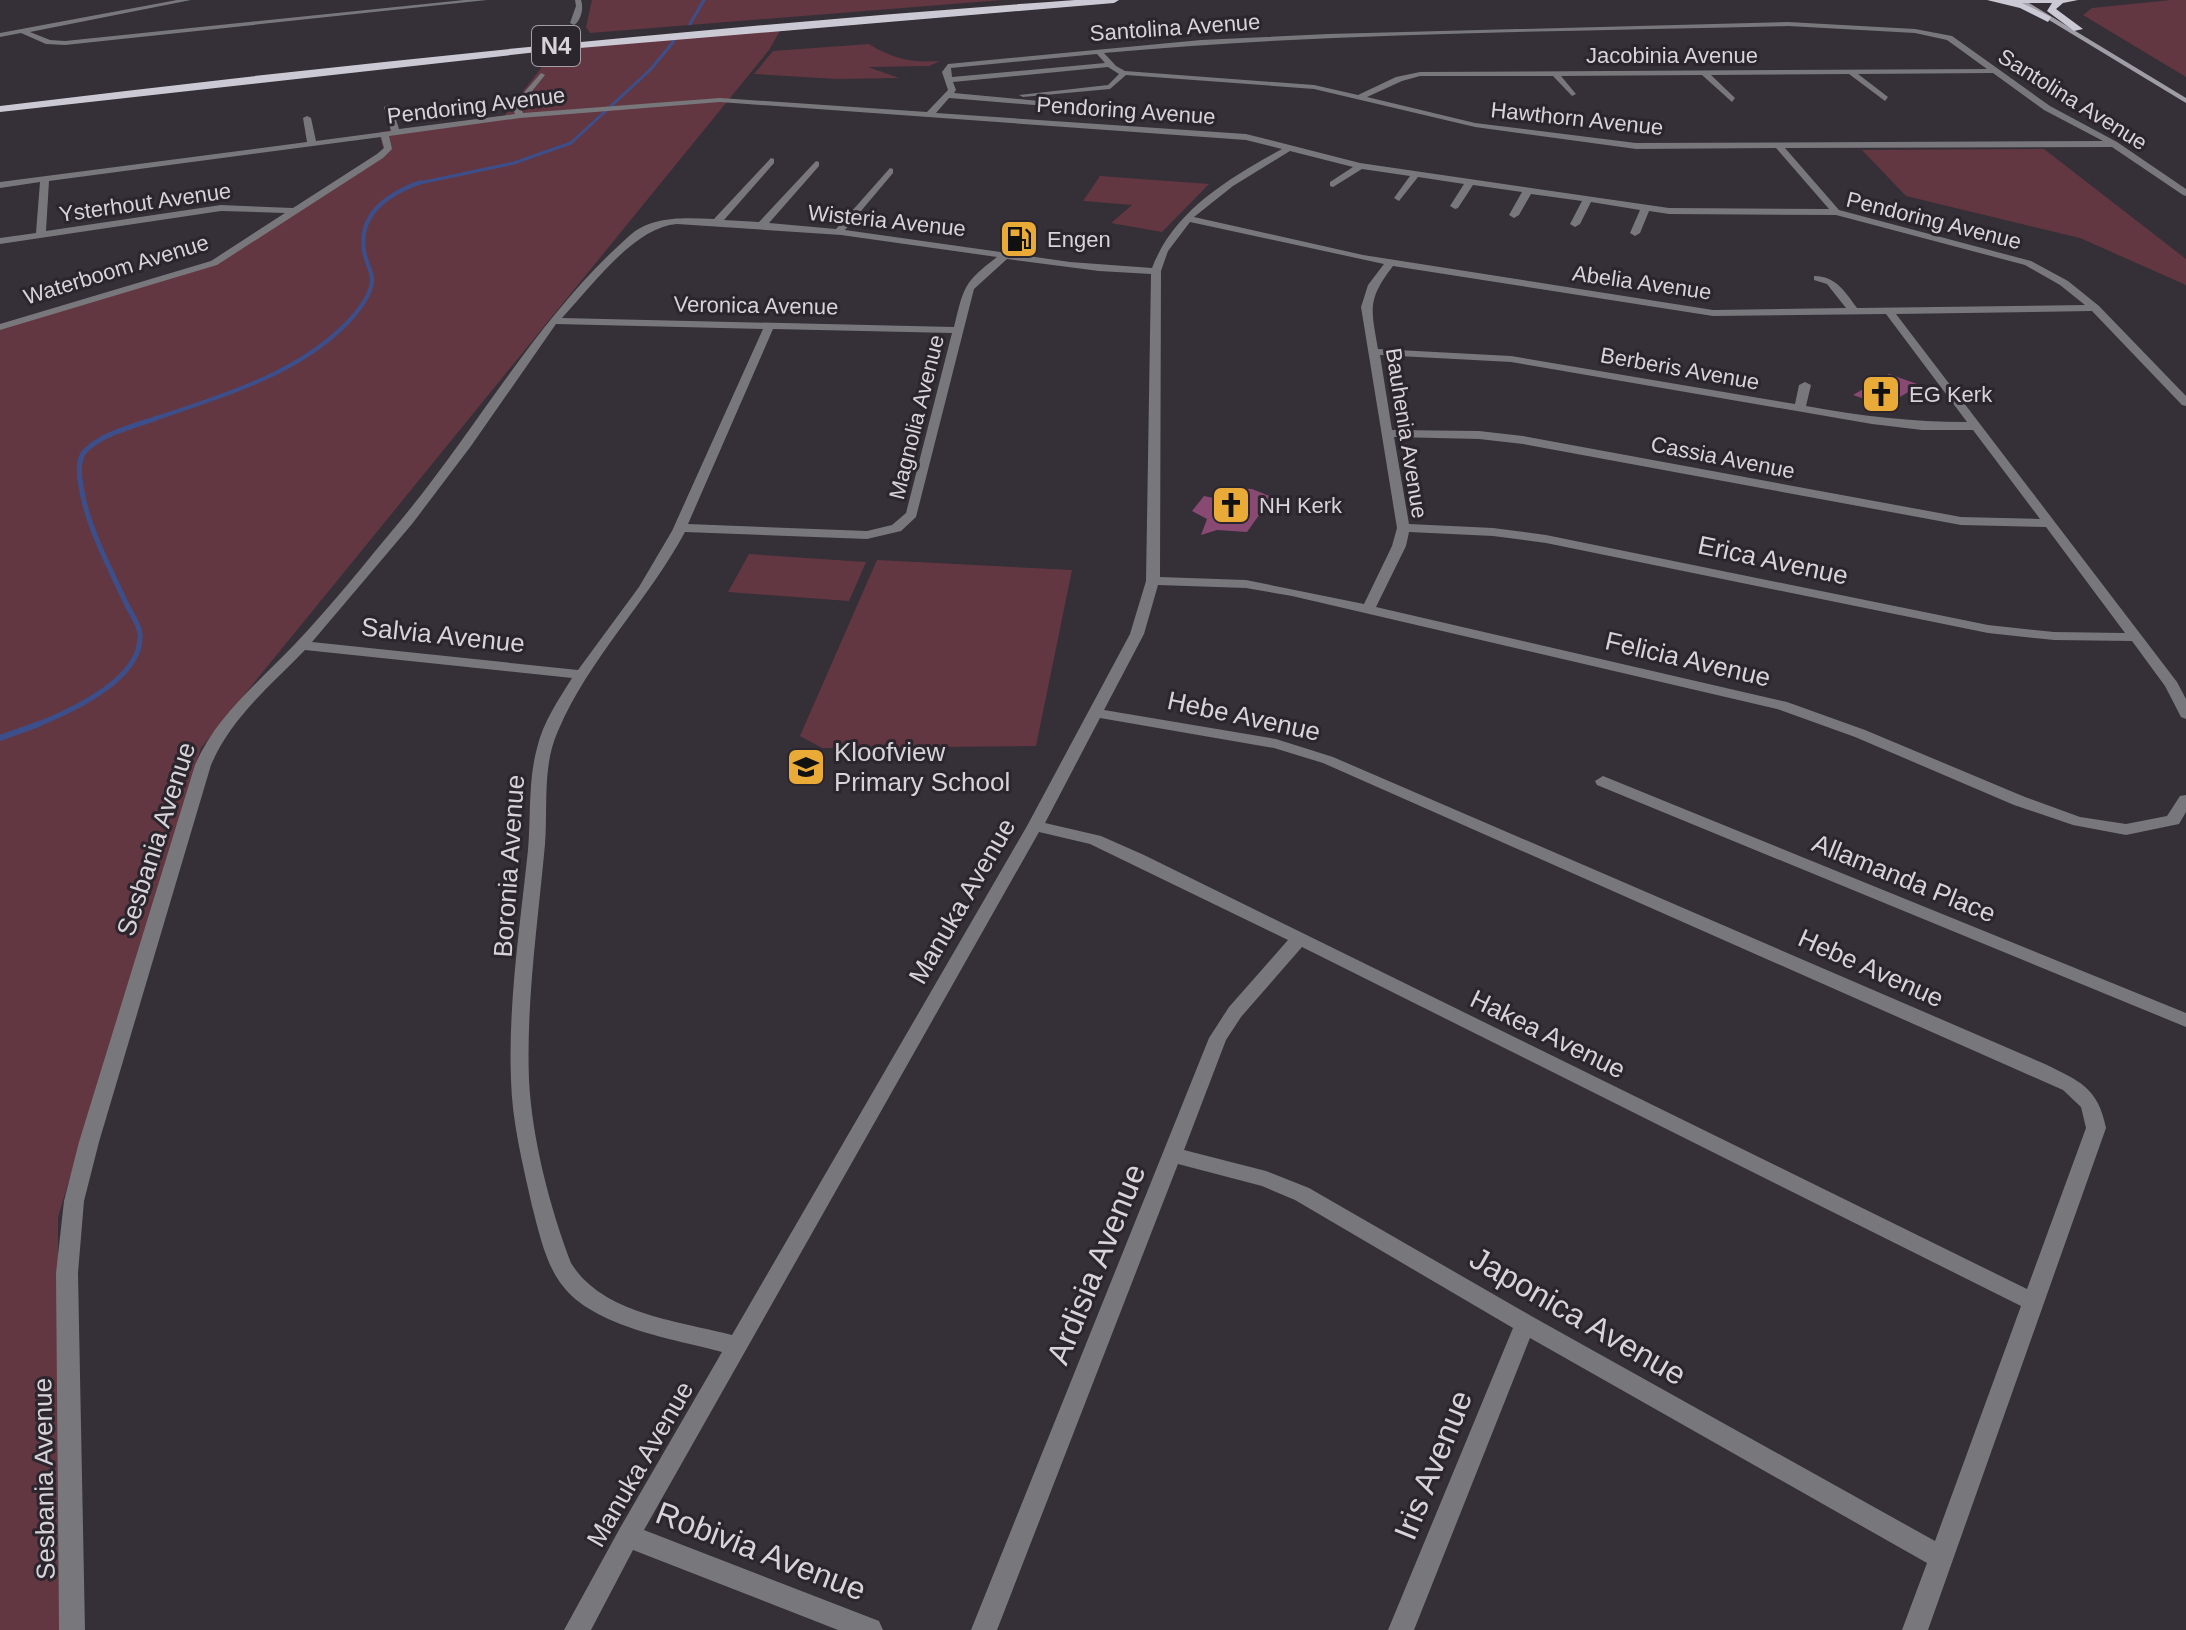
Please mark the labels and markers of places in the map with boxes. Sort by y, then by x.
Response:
fuel station icon: Engen [998,218,1040,260]
place label: Engen [1047,227,1111,252]
church icon: EG Kerk [1860,373,1902,415]
place label: EG Kerk [1909,382,1993,407]
church icon: NH Kerk [1210,484,1252,526]
place label: NH Kerk [1259,493,1343,518]
place label: Kloofview Primary School [834,737,1010,797]
school or university icon: Kloofview Primary School [785,746,827,788]

